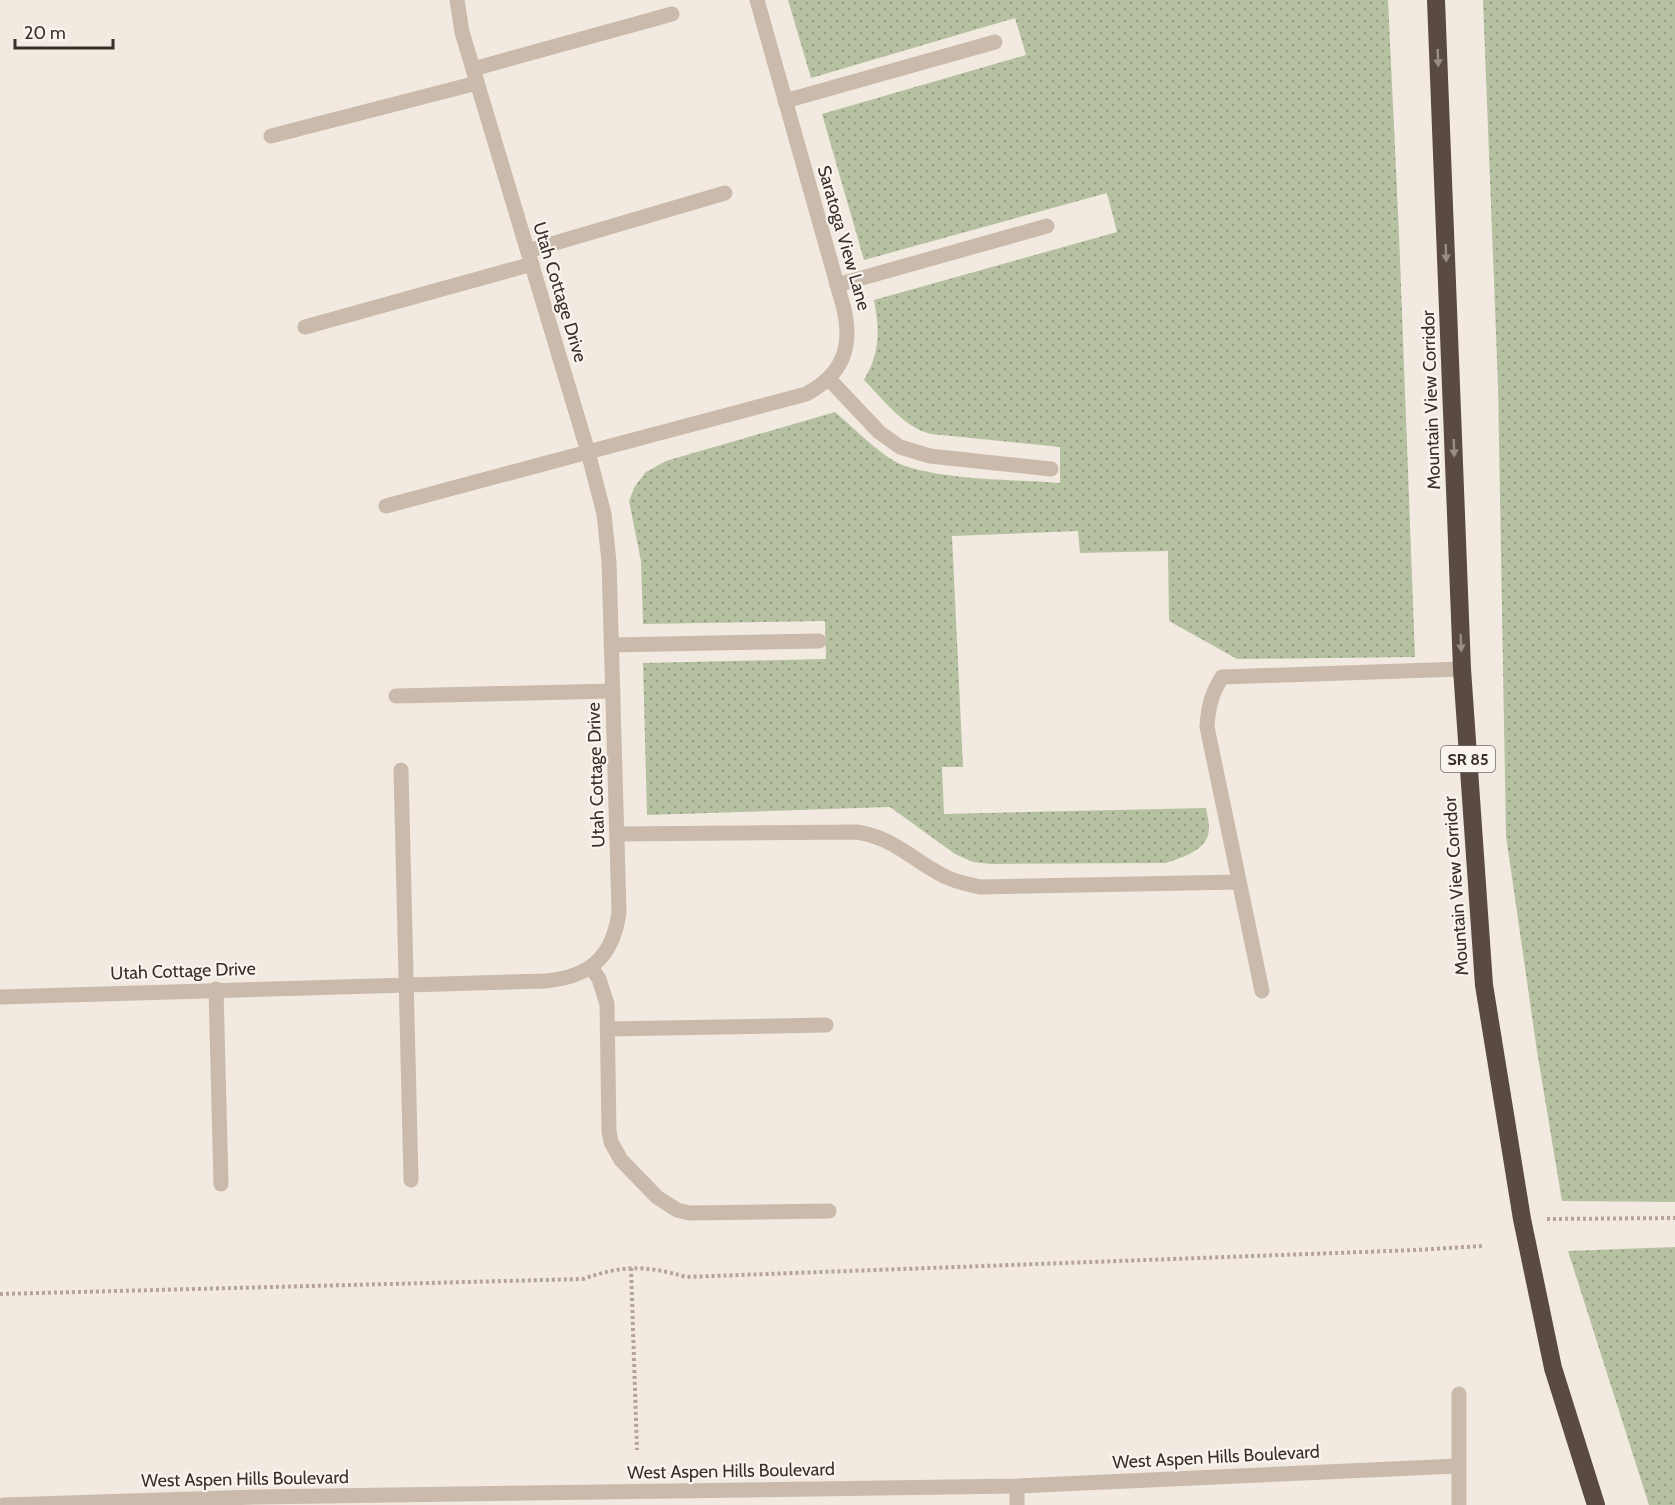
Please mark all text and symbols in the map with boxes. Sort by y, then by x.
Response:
scale bar [15,12,112,50]
text: 20 m [24,22,66,44]
one-way arrow [1434,49,1443,68]
street label: Saratoga View Lane [813,163,875,313]
street label: Utah Cottage Drive [528,219,592,365]
one-way arrow [1441,244,1450,263]
street label: Mountain View Corridor [1417,310,1445,490]
one-way arrow [1449,439,1458,458]
one-way arrow [1457,633,1466,652]
street label: Utah Cottage Drive [582,702,610,848]
road number: SR 85 [1441,746,1495,772]
street label: Mountain View Corridor [1439,795,1473,976]
street label: Utah Cottage Drive [110,957,256,985]
street label: West Aspen Hills Boulevard [1112,1441,1320,1473]
street label: West Aspen Hills Boulevard [627,1458,835,1484]
street label: West Aspen Hills Boulevard [141,1466,349,1492]

